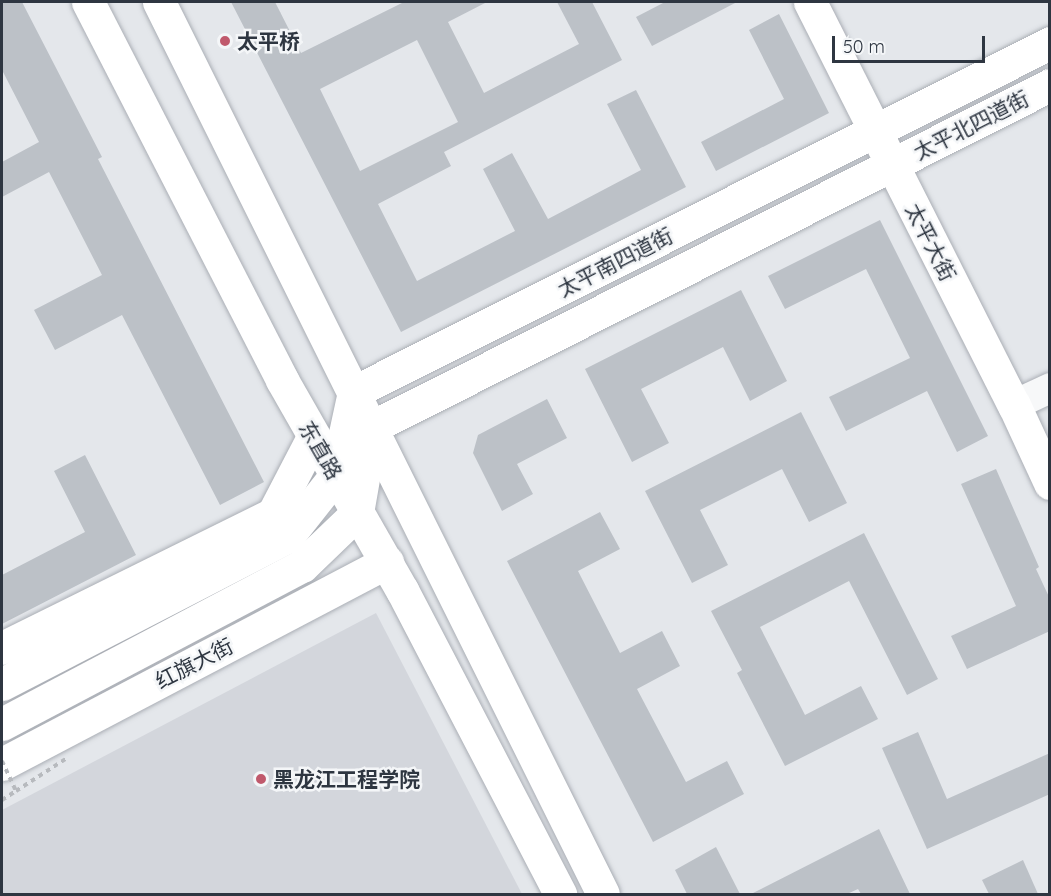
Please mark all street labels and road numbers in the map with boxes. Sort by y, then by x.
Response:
street label: 太平北四道街 [909,85,1033,165]
street label: 太平大街 [901,199,961,285]
street label: 太平南四道街 [553,222,677,302]
street label: 东直路 [294,416,348,484]
street label: 红旗大街 [151,633,237,693]

